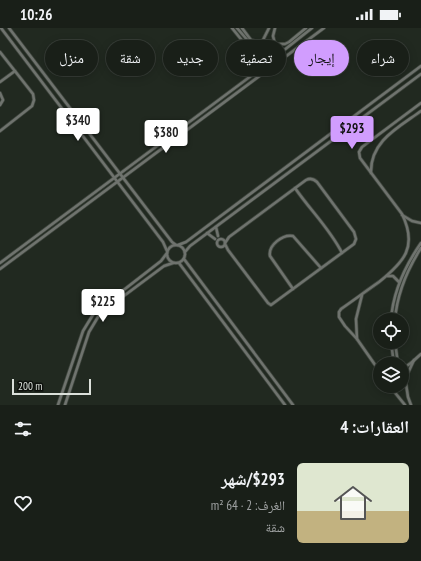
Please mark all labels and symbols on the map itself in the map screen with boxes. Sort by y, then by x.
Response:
pin: $340 [54,108,102,142]
pin: $293 [328,116,376,150]
pin: $380 [142,120,190,154]
pin: $225 [79,289,127,323]
scale bar [12,377,91,396]

